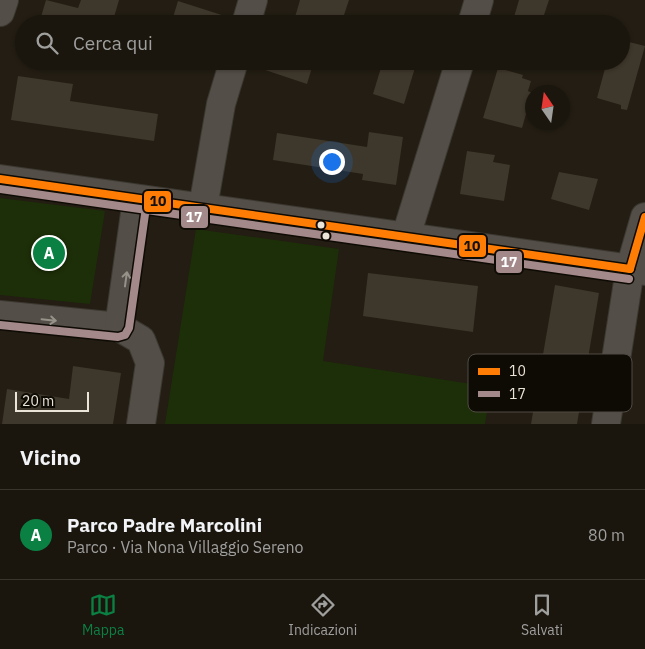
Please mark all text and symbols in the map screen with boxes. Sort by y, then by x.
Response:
search box [15,15,630,70]
icon: search [33,29,61,57]
text: Cerca qui [73,31,153,55]
north arrow [525,85,570,130]
your location [319,149,345,175]
line badge: 10 [143,190,172,213]
text: 10 [150,192,166,210]
line badge: 17 [180,205,209,229]
text: 17 [186,208,202,226]
unlabelled marker [316,220,326,230]
unlabelled marker [321,231,331,241]
pin: A [33,234,65,272]
line badge: 10 [458,234,487,258]
text: 10 [464,237,480,255]
line badge: 17 [495,250,523,274]
text: 17 [501,253,517,271]
one-way arrow [121,271,131,287]
one-way arrow [40,315,56,325]
legend [468,354,632,412]
text: 10 [509,362,526,380]
text: 17 [509,385,526,403]
scale bar [15,389,89,412]
text: 20 m [22,392,54,410]
text: Vicino [20,443,81,471]
text: Parco Padre Marcolini [67,513,262,537]
text: A [31,525,41,545]
text: 80 m [588,525,625,545]
text: Parco · Via Nona Villaggio Sereno [67,537,304,557]
tab: Mappa [82,591,124,639]
tab: Indicazioni [288,591,357,639]
tab: Salvati [521,591,563,639]

